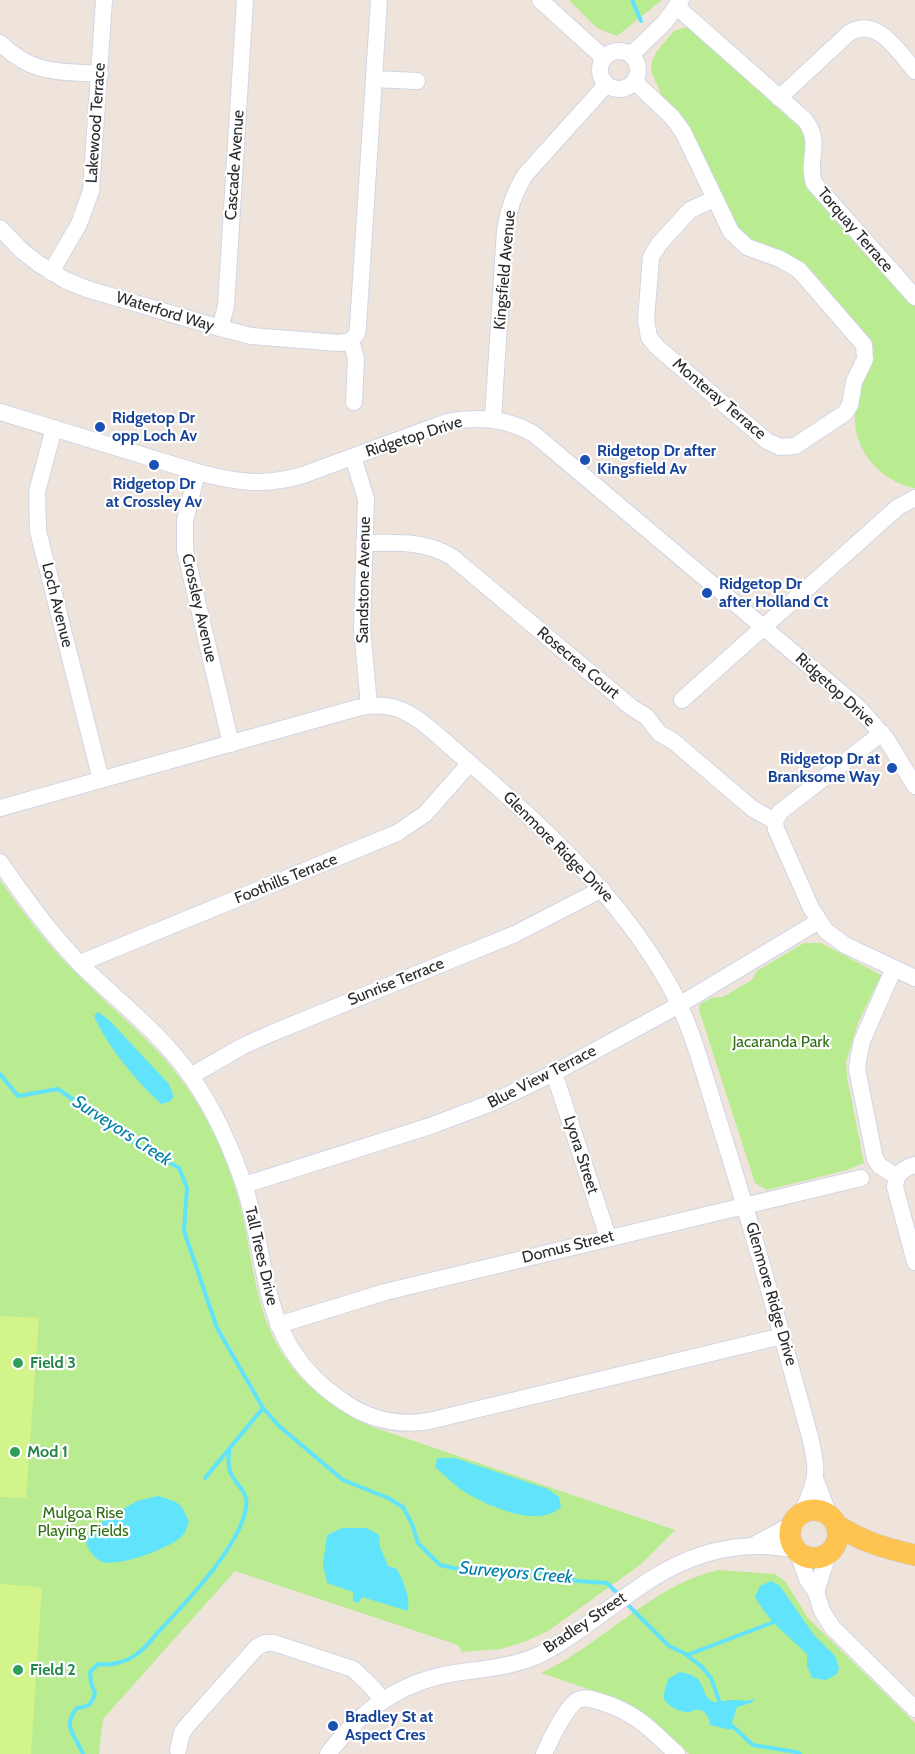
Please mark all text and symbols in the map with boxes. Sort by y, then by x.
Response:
street label: Lakewood Terrace [82,62,110,184]
street label: Cascade Avenue [222,109,248,221]
street label: Torquay Terrace [813,184,897,276]
street label: Kingsfield Avenue [490,209,520,331]
street label: Waterford Way [114,288,216,336]
street label: Monteray Terrace [668,354,770,444]
place label: Ridgetop Dr opp Loch Av [112,408,197,446]
street label: Ridgetop Drive [363,412,465,462]
marker: Ridgetop Dr opp Loch Av [93,420,107,434]
place label: Ridgetop Dr after Kingsfield Av [597,441,716,479]
marker: Ridgetop Dr after Kingsfield Av [578,453,592,467]
marker: Ridgetop Dr at Crossley Av [147,458,161,472]
place label: Ridgetop Dr at Crossley Av [106,474,202,512]
street label: Sandstone Avenue [353,516,375,644]
street label: Crossley Avenue [177,552,221,664]
street label: Loch Avenue [37,561,77,649]
place label: Ridgetop Dr after Holland Ct [719,574,829,612]
marker: Ridgetop Dr after Holland Ct [700,586,714,600]
street label: Rosecrea Court [533,623,623,703]
street label: Ridgetop Drive [791,649,879,731]
place label: Ridgetop Dr at Branksome Way [768,749,880,787]
marker: Ridgetop Dr at Branksome Way [885,761,899,775]
street label: Glenmore Ridge Drive [499,788,617,906]
street label: Foothills Terrace [232,850,340,908]
street label: Sunrise Terrace [345,954,447,1010]
park label: Jacaranda Park [732,1032,830,1052]
street label: Blue View Terrace [485,1041,599,1113]
water label: Surveyors Creek [69,1091,175,1171]
street label: Lyora Street [559,1114,603,1196]
street label: Tall Trees Drive [240,1205,282,1307]
street label: Glenmore Ridge Drive [741,1220,801,1368]
street label: Domus Street [520,1226,616,1268]
place label: Field 3 [30,1353,76,1373]
marker: Field 3 [11,1356,25,1370]
place label: Mod 1 [27,1442,68,1462]
marker: Mod 1 [8,1445,22,1459]
park label: Mulgoa Rise Playing Fields [37,1503,129,1541]
water label: Surveyors Creek [459,1557,573,1589]
street label: Bradley Street [540,1588,630,1658]
place label: Field 2 [30,1660,76,1680]
marker: Field 2 [11,1663,25,1677]
place label: Bradley St at Aspect Cres [345,1707,433,1745]
marker: Bradley St at Aspect Cres [326,1719,340,1733]

